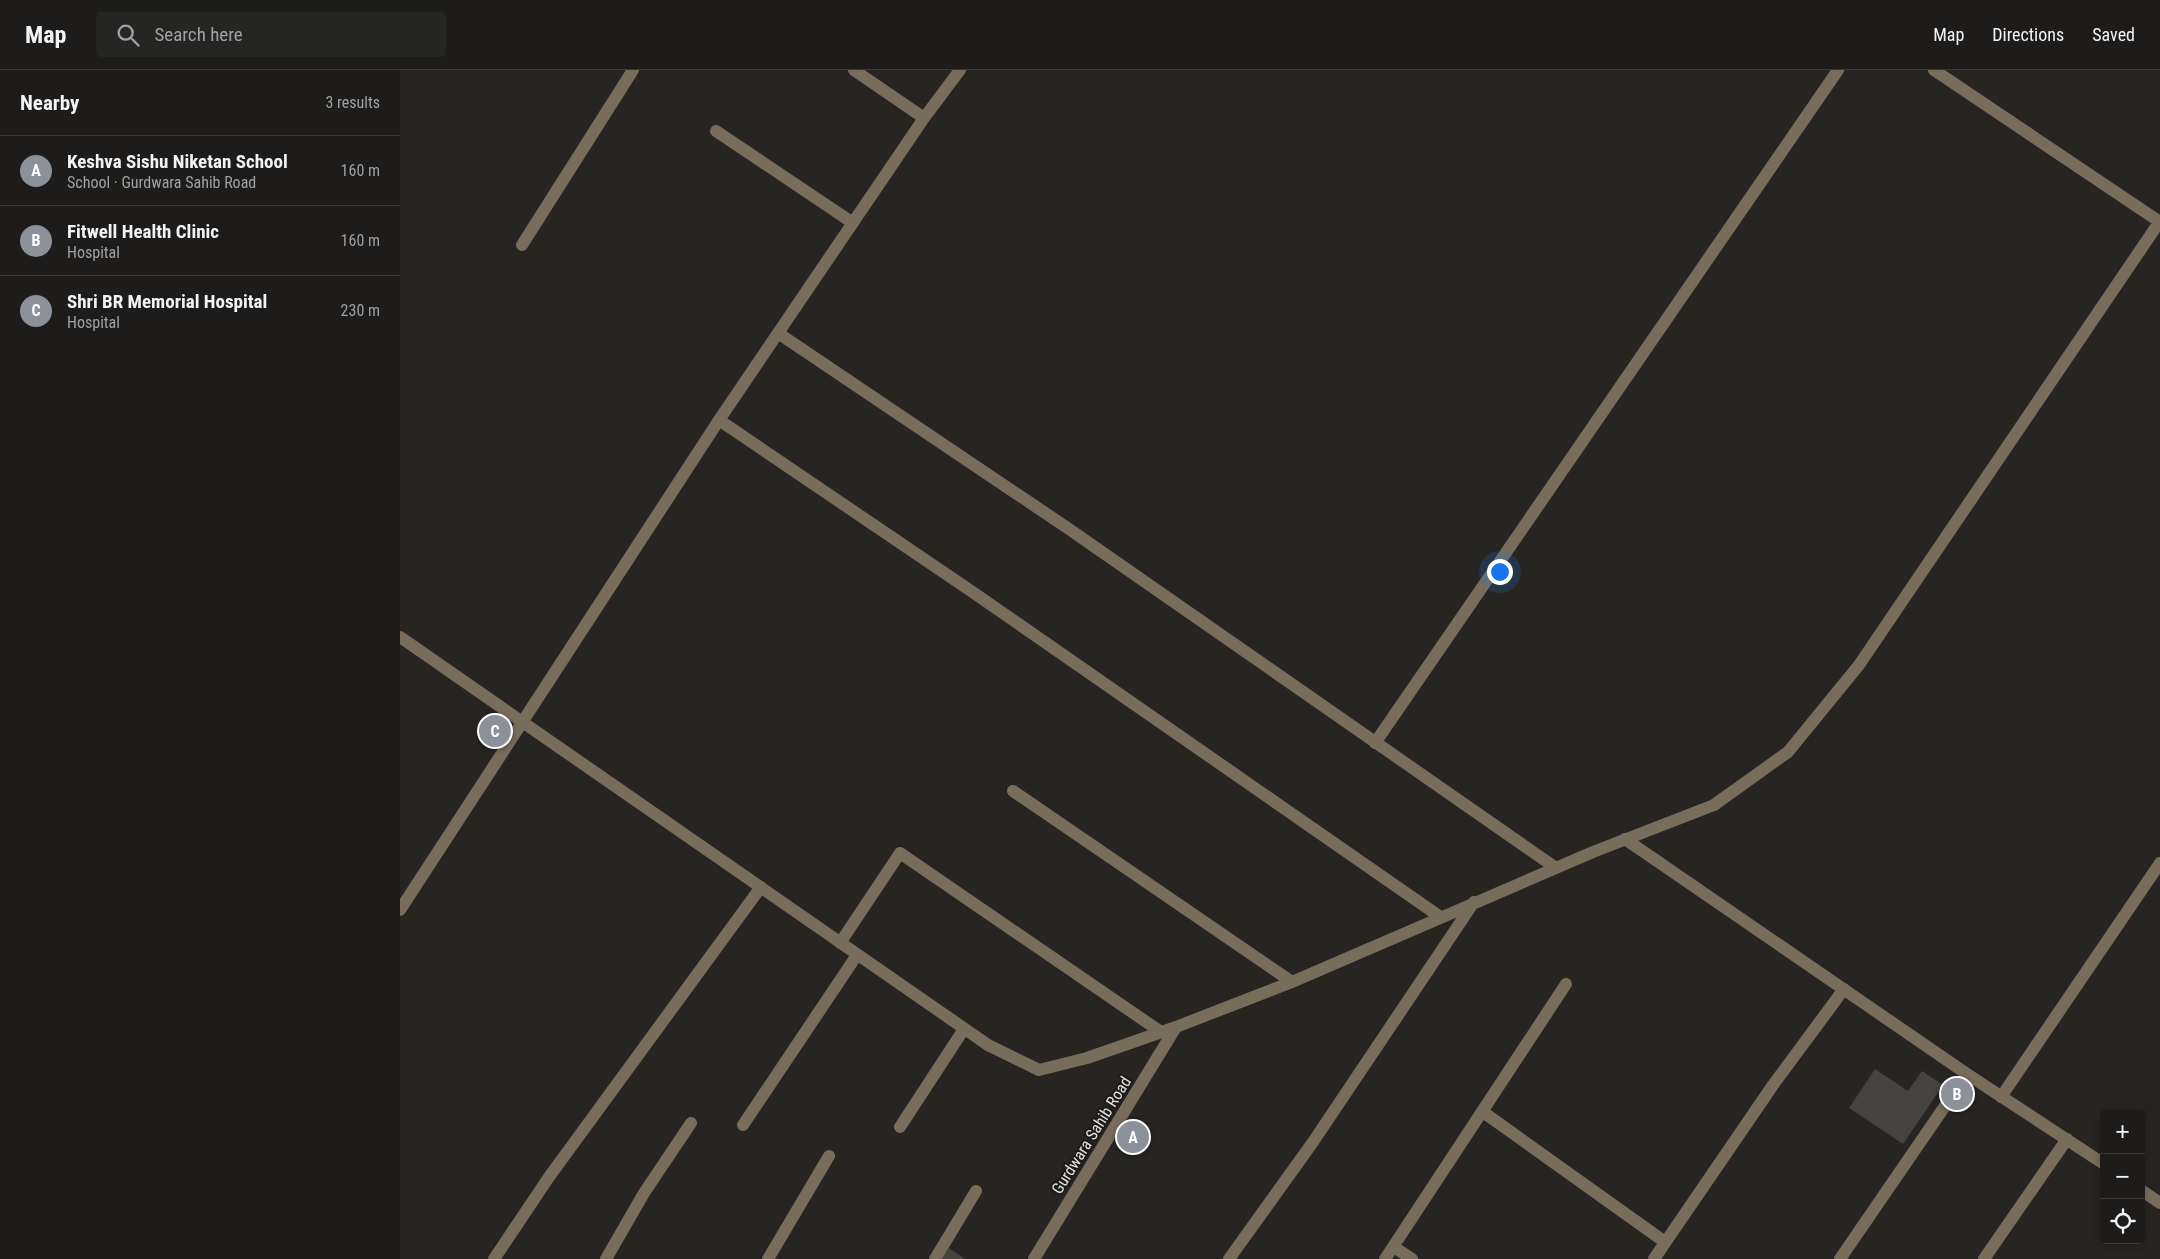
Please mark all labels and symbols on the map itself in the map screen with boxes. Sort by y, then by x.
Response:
your location [1487,559,1513,585]
pin: C [479,712,511,750]
street label: Gurdwara Sahib Road [1048,1073,1135,1197]
pin: B [1941,1075,1973,1113]
pin: A [1117,1118,1149,1156]

